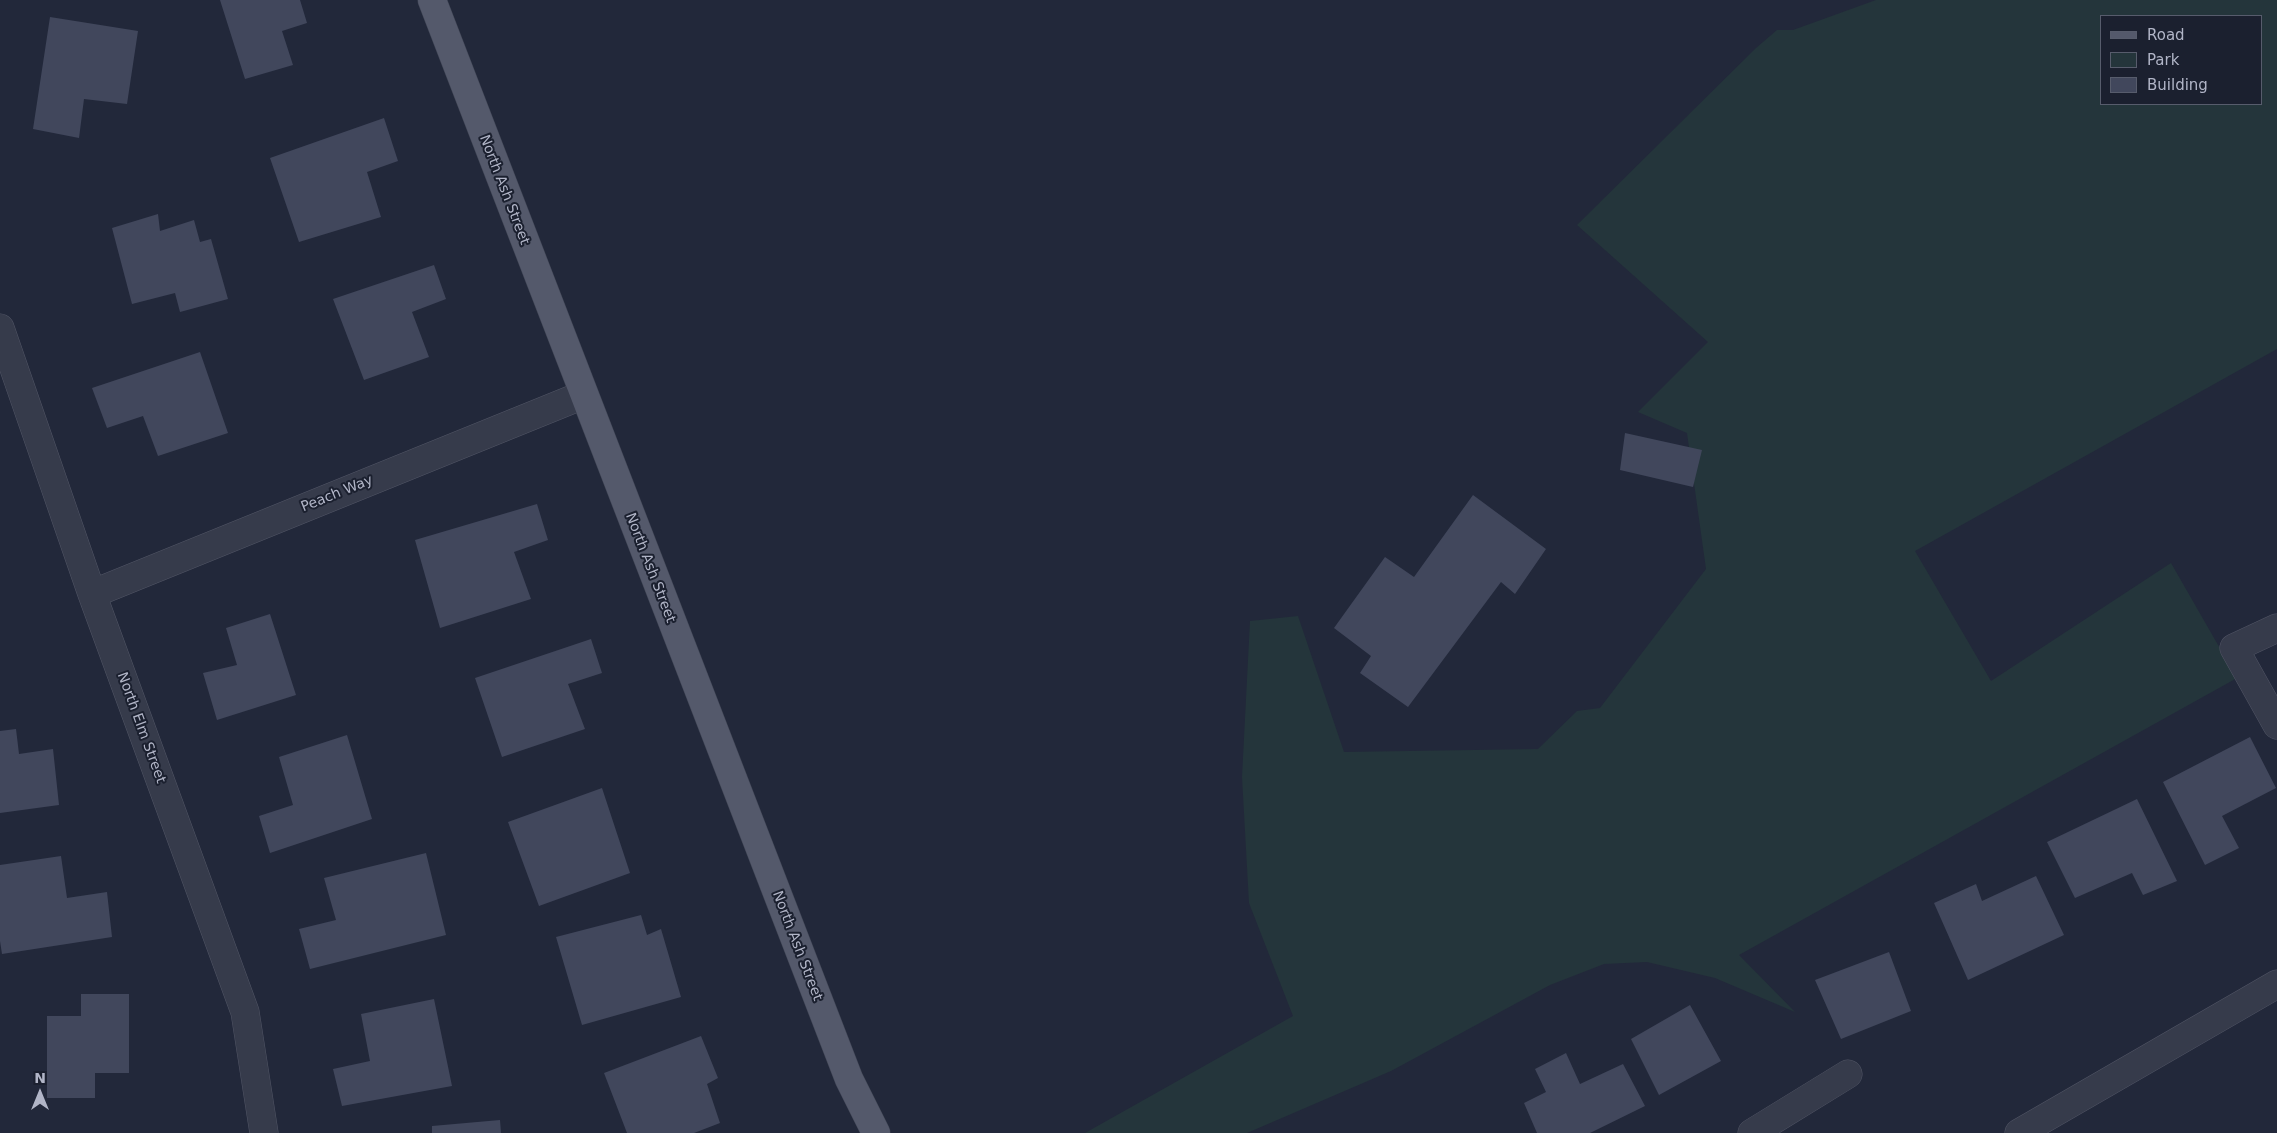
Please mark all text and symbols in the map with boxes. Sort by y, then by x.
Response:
legend [2100,15,2262,105]
text: Road [2147,26,2185,44]
text: Park [2147,51,2179,69]
text: Building [2147,76,2208,94]
street label: North Ash Street [475,133,533,247]
street label: Peach Way [299,472,375,516]
street label: North Ash Street [621,511,679,625]
street label: North Elm Street [113,670,169,786]
street label: North Ash Street [768,889,826,1003]
north arrow [15,1068,65,1118]
text: N [34,1070,46,1086]

